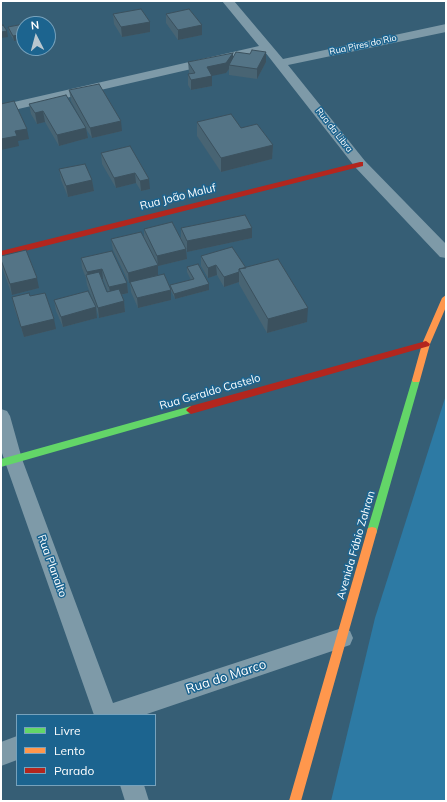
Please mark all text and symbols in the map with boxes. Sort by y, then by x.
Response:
north arrow [16,16,56,56]
text: N [30,18,40,32]
street label: Rua Pires do Rio [328,33,398,57]
street label: Rua da Libra [313,106,355,154]
street label: Rua João Maluf [139,181,217,213]
street label: Rua Geraldo Castelo [158,371,262,413]
street label: Avenida Fábio Zahran [334,489,378,601]
street label: Rua Planalto [35,533,69,599]
street label: Rua do Marco [184,657,268,697]
legend [16,714,156,786]
text: Livre [54,723,81,738]
text: Lento [54,743,85,758]
text: Parado [54,763,94,778]

